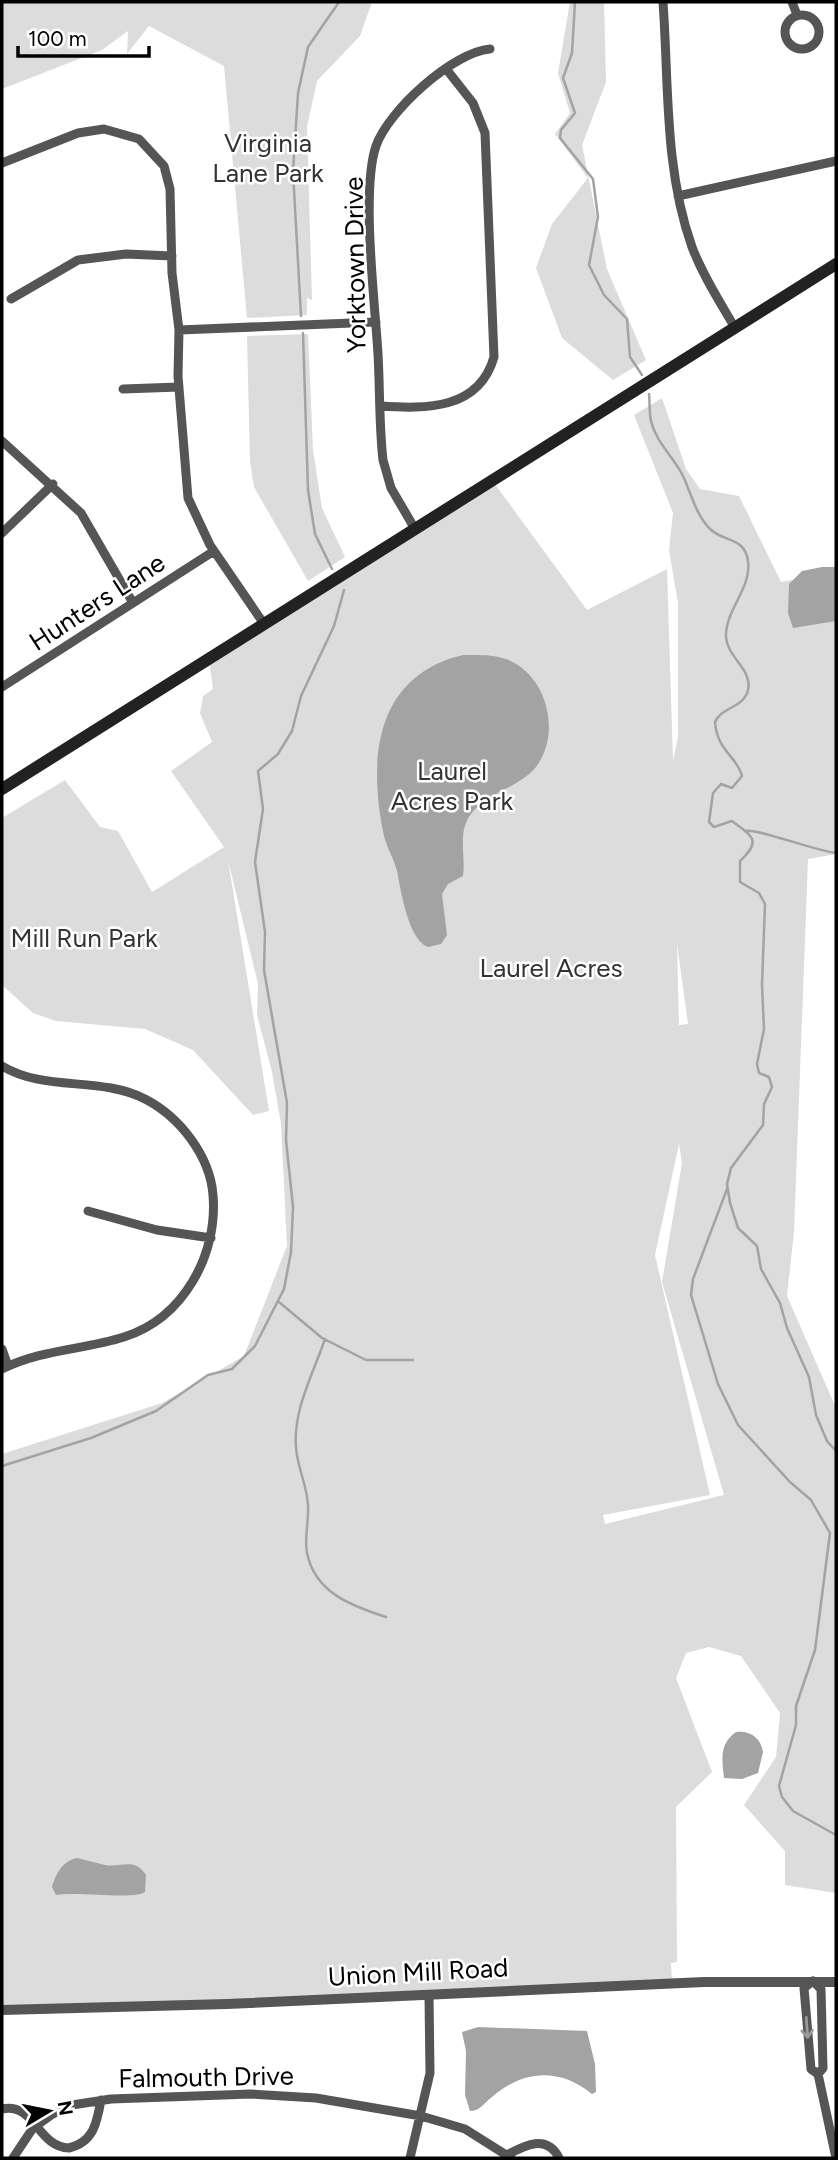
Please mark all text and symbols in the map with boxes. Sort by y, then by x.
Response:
scale bar [18,14,149,58]
text: 100 m [28,26,87,51]
park label: Virginia Lane Park [212,127,324,189]
street label: Yorktown Drive [337,176,373,354]
street label: Hunters Lane [23,546,171,658]
park label: Laurel Acres Park [391,755,514,817]
park label: Mill Run Park [10,922,158,954]
park label: Laurel Acres [479,952,623,984]
street label: Union Mill Road [327,1951,509,1993]
one-way arrow [801,2016,814,2038]
street label: Falmouth Drive [118,2059,294,2095]
north arrow [14,2076,84,2146]
text: N [53,2099,78,2117]

